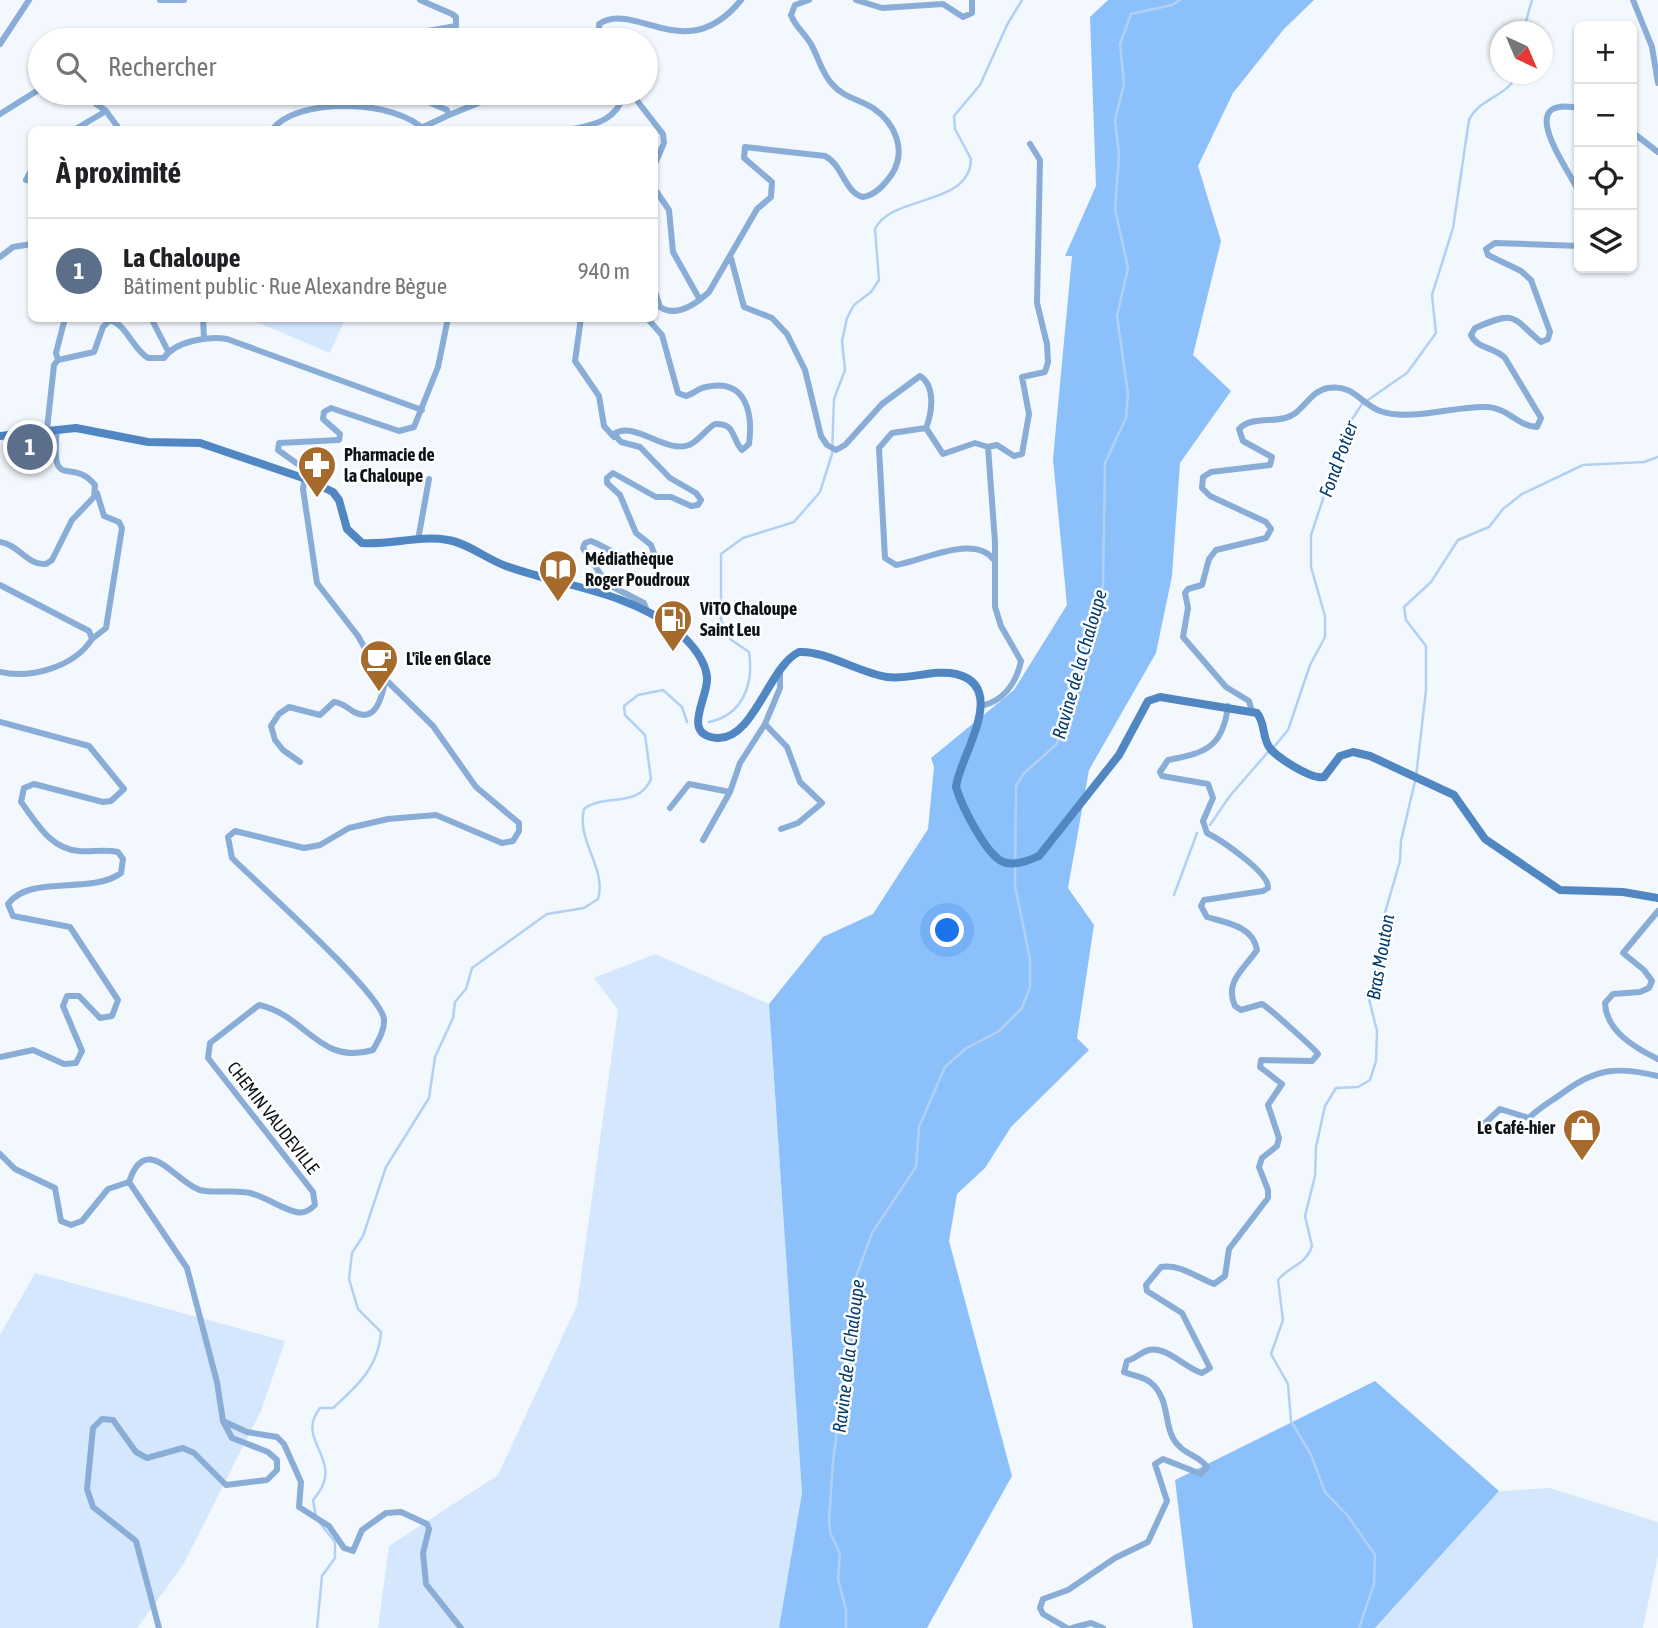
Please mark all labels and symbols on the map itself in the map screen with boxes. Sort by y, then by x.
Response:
north arrow [1490,21,1553,84]
water label: Fond Potier [1314,417,1362,500]
pin: 1 [7,421,53,473]
pharmacy icon: Pharmacie de la Chaloupe [296,444,338,499]
place label: Pharmacie de la Chaloupe [344,444,435,486]
library icon: Médiathèque Roger Poudroux [537,548,579,603]
place label: Médiathèque Roger Poudroux [585,548,691,590]
water label: Ravine de la Chaloupe [1047,587,1111,741]
fuel station icon: ViTO Chaloupe Saint Leu [652,598,694,653]
place label: ViTO Chaloupe Saint Leu [699,598,797,640]
cafe icon: L'île en Glace [358,638,400,693]
place label: L'île en Glace [406,648,491,669]
your location [930,913,964,947]
water label: Bras Mouton [1362,913,1398,1001]
street label: CHEMIN VAUDEVILLE [223,1057,324,1178]
shop icon: Le Café-hier [1561,1107,1603,1162]
place label: Le Café-hier [1477,1117,1556,1138]
water label: Ravine de la Chaloupe [828,1278,868,1434]

